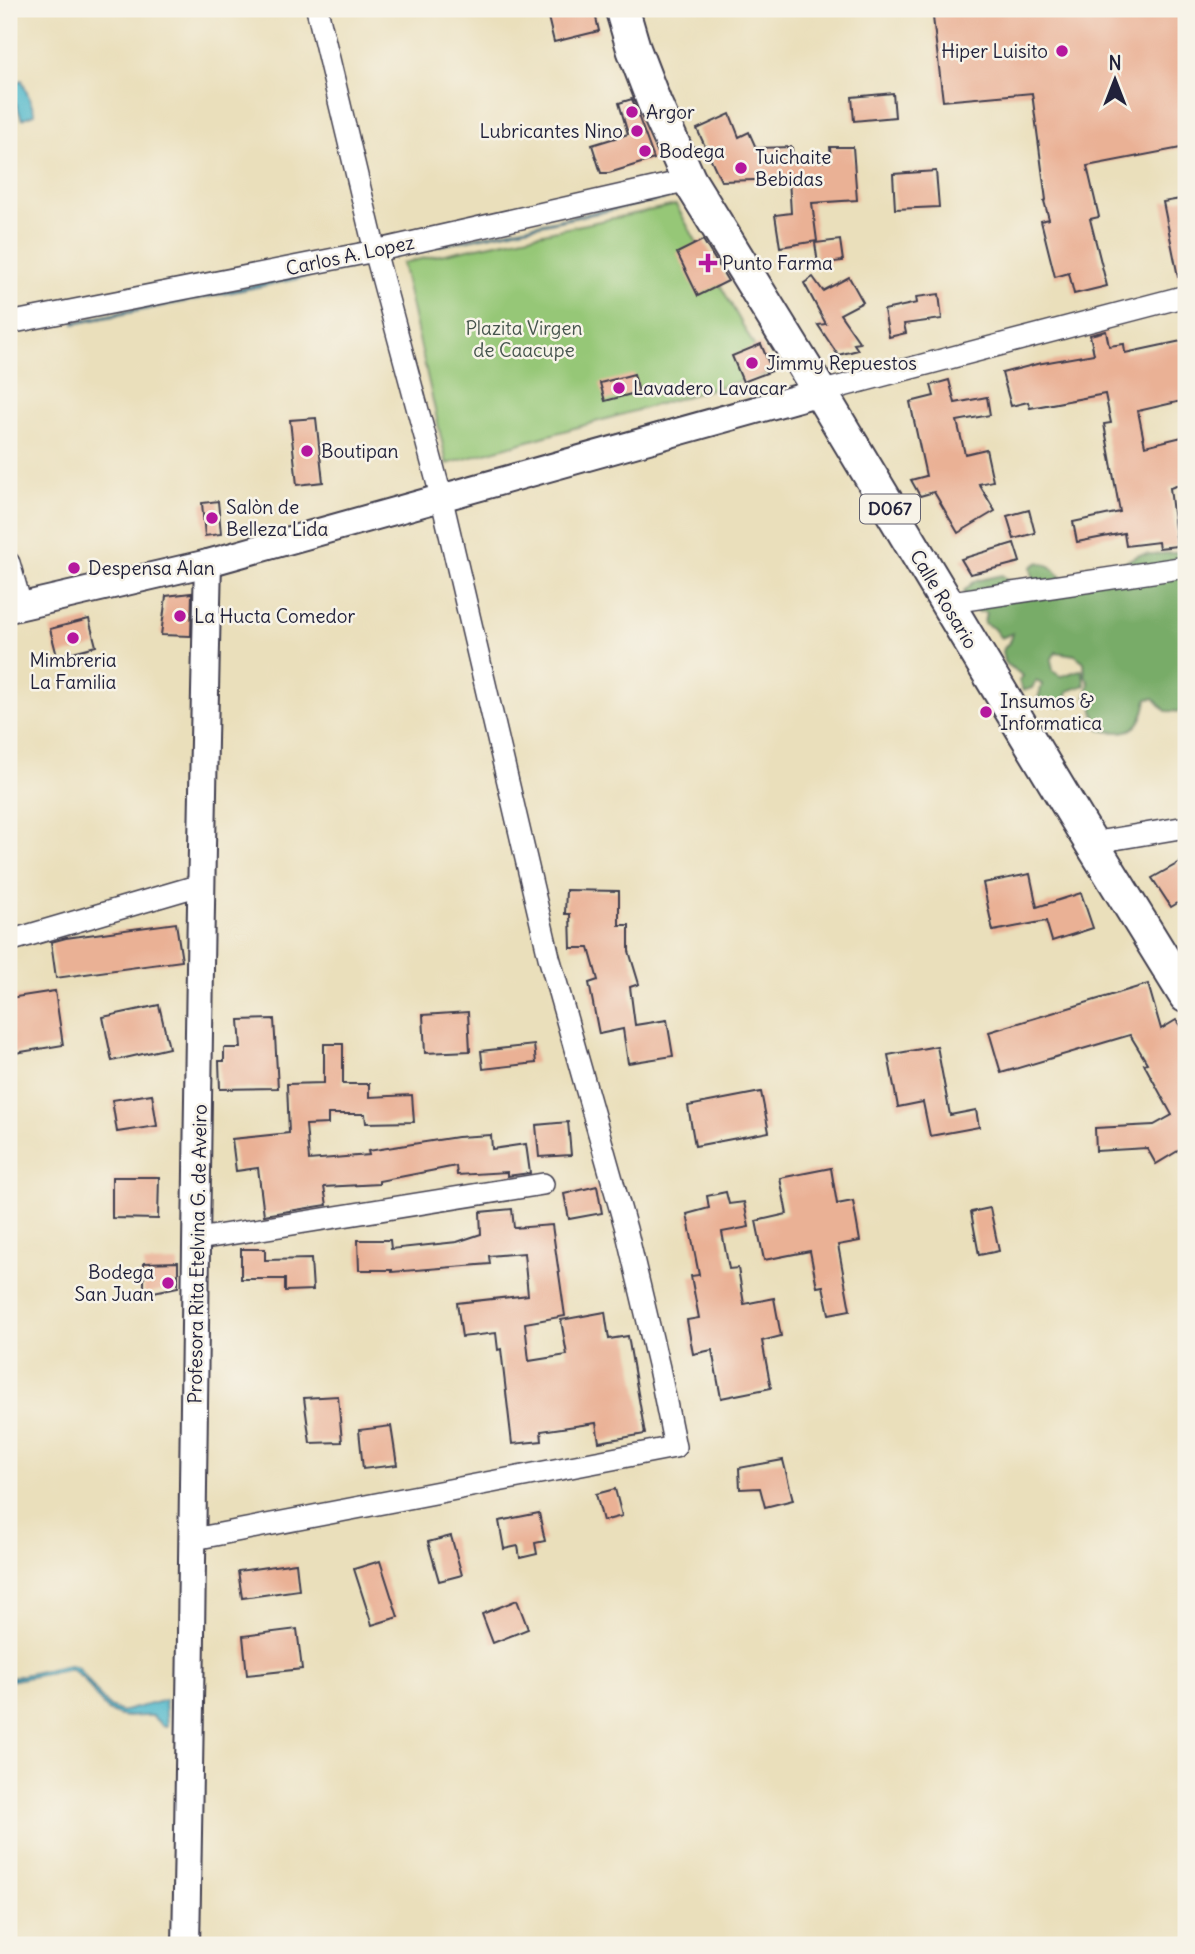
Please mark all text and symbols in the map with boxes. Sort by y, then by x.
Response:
place label: Hiper Luisito [941,39,1048,63]
marker: Hiper Luisito [1054,43,1070,59]
north arrow [1080,46,1150,116]
text: N [1108,51,1122,75]
place label: Argor [646,100,695,124]
marker: Argor [624,104,640,120]
place label: Lubricantes Nino [480,119,623,143]
marker: Lubricantes Nino [629,123,645,139]
place label: Bodega [659,139,725,163]
marker: Bodega [637,143,653,159]
place label: Tuichaite Bebidas [755,145,831,191]
marker: Tuichaite Bebidas [733,160,749,176]
street label: Carlos A. Lopez [284,230,416,280]
place label: Punto Farma [722,251,833,275]
marker: Punto Farma [700,255,716,271]
park label: Plazita Virgen de Caacupe [465,316,583,362]
place label: Jimmy Repuestos [766,351,917,375]
marker: Jimmy Repuestos [744,355,760,371]
place label: Lavadero Lavacar [633,376,787,400]
marker: Lavadero Lavacar [611,380,627,396]
place label: Boutipan [321,439,399,463]
marker: Boutipan [299,443,315,459]
road number: D067 [860,494,920,524]
place label: Salòn de Belleza Lida [226,495,329,541]
marker: Salòn de Belleza Lida [204,510,220,526]
street label: Calle Rosario [905,545,983,653]
place label: Despensa Alan [88,556,215,580]
marker: Despensa Alan [66,560,82,576]
place label: La Hucta Comedor [194,604,355,628]
marker: La Hucta Comedor [172,608,188,624]
marker: Mimbreria La Familia [65,630,81,646]
place label: Mimbreria La Familia [29,648,117,694]
place label: Insumos & Informatica [1000,689,1102,735]
marker: Insumos & Informatica [978,704,994,720]
street label: Profesora Rita Etelvina G. de Aveiro [182,1104,212,1404]
place label: Bodega San Juan [75,1260,154,1306]
marker: Bodega San Juan [160,1275,176,1291]

